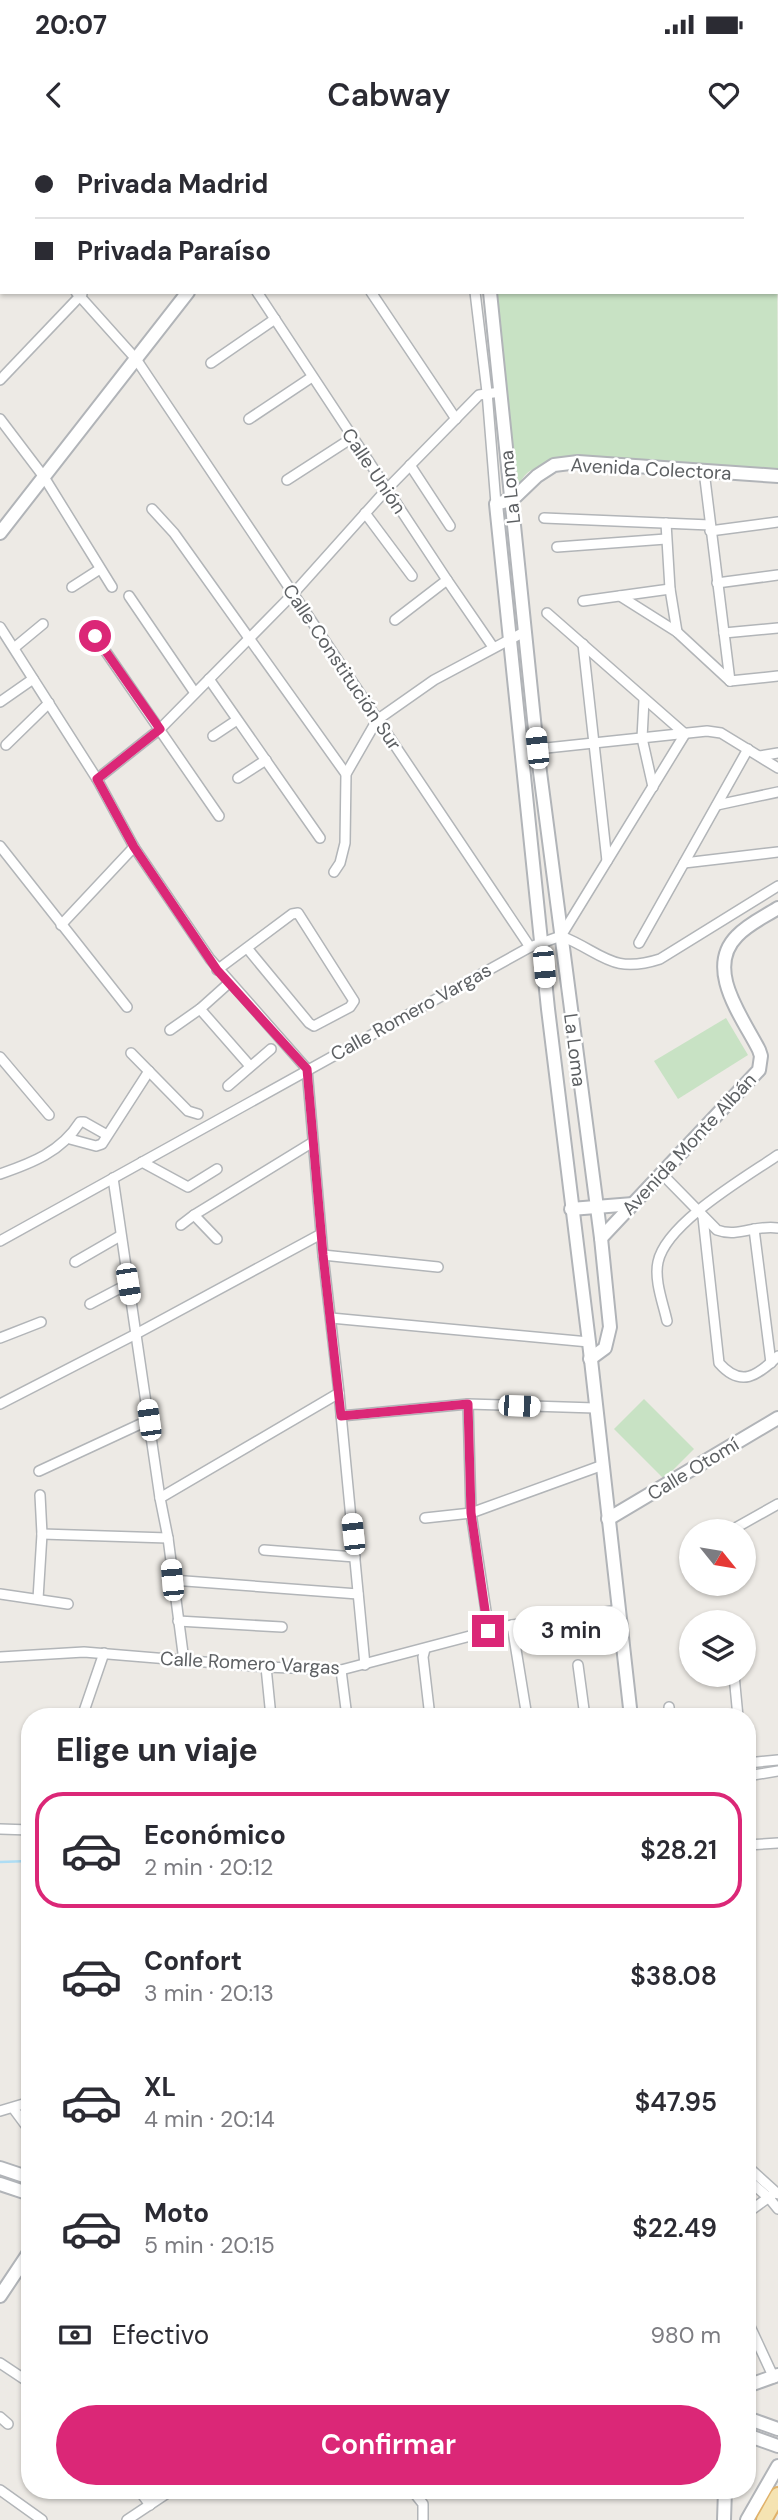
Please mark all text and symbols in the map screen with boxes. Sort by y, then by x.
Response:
text: 20:07 [35,8,107,42]
text: Cabway [327,74,451,116]
icon: back [35,76,73,114]
icon: heart [705,76,743,114]
text: Privada Madrid [77,167,268,201]
text: Privada Paraíso [77,234,271,268]
street label: Calle Unión [336,423,412,519]
street label: La Loma [494,449,526,525]
street label: Avenida Colectora [570,452,732,486]
street label: Calle Constitución Sur [277,579,407,755]
route start [79,620,111,652]
car [525,726,550,770]
car [532,945,557,989]
street label: Calle Romero Vargas [326,957,496,1067]
street label: La Loma [558,1012,592,1088]
street label: Avenida Monte Albán [616,1067,762,1221]
car [115,1262,142,1306]
car [498,1395,541,1417]
car [136,1398,163,1442]
street label: Calle Otomí [643,1431,744,1506]
car [341,1512,366,1556]
north arrow [679,1519,756,1596]
map controls [679,1519,756,1687]
car [160,1558,185,1602]
callout: 3 min [512,1606,628,1656]
button: layers [679,1610,756,1687]
route end [472,1615,504,1647]
text: 3 min [541,1615,601,1645]
street label: Calle Romero Vargas [159,1646,341,1680]
text: Elige un viaje [56,1729,258,1771]
text: Económico [144,1818,286,1852]
icon: car [60,1819,123,1882]
text: $28.21 [640,1833,717,1867]
text: 2 min · 20:12 [144,1852,273,1882]
text: Confort [144,1944,242,1978]
icon: car [60,1945,123,2008]
text: $38.08 [630,1959,717,1993]
text: 3 min · 20:13 [144,1978,274,2008]
text: XL [144,2070,176,2104]
icon: car [60,2071,123,2134]
text: $47.95 [635,2085,717,2119]
text: 4 min · 20:14 [144,2104,275,2134]
text: Moto [144,2196,209,2230]
icon: car [60,2197,123,2260]
text: $22.49 [632,2211,717,2245]
text: 5 min · 20:15 [144,2230,275,2260]
icon: cash [56,2316,94,2354]
text: Efectivo [112,2318,209,2352]
text: 980 m [651,2320,721,2350]
button: Confirmar [56,2405,721,2485]

